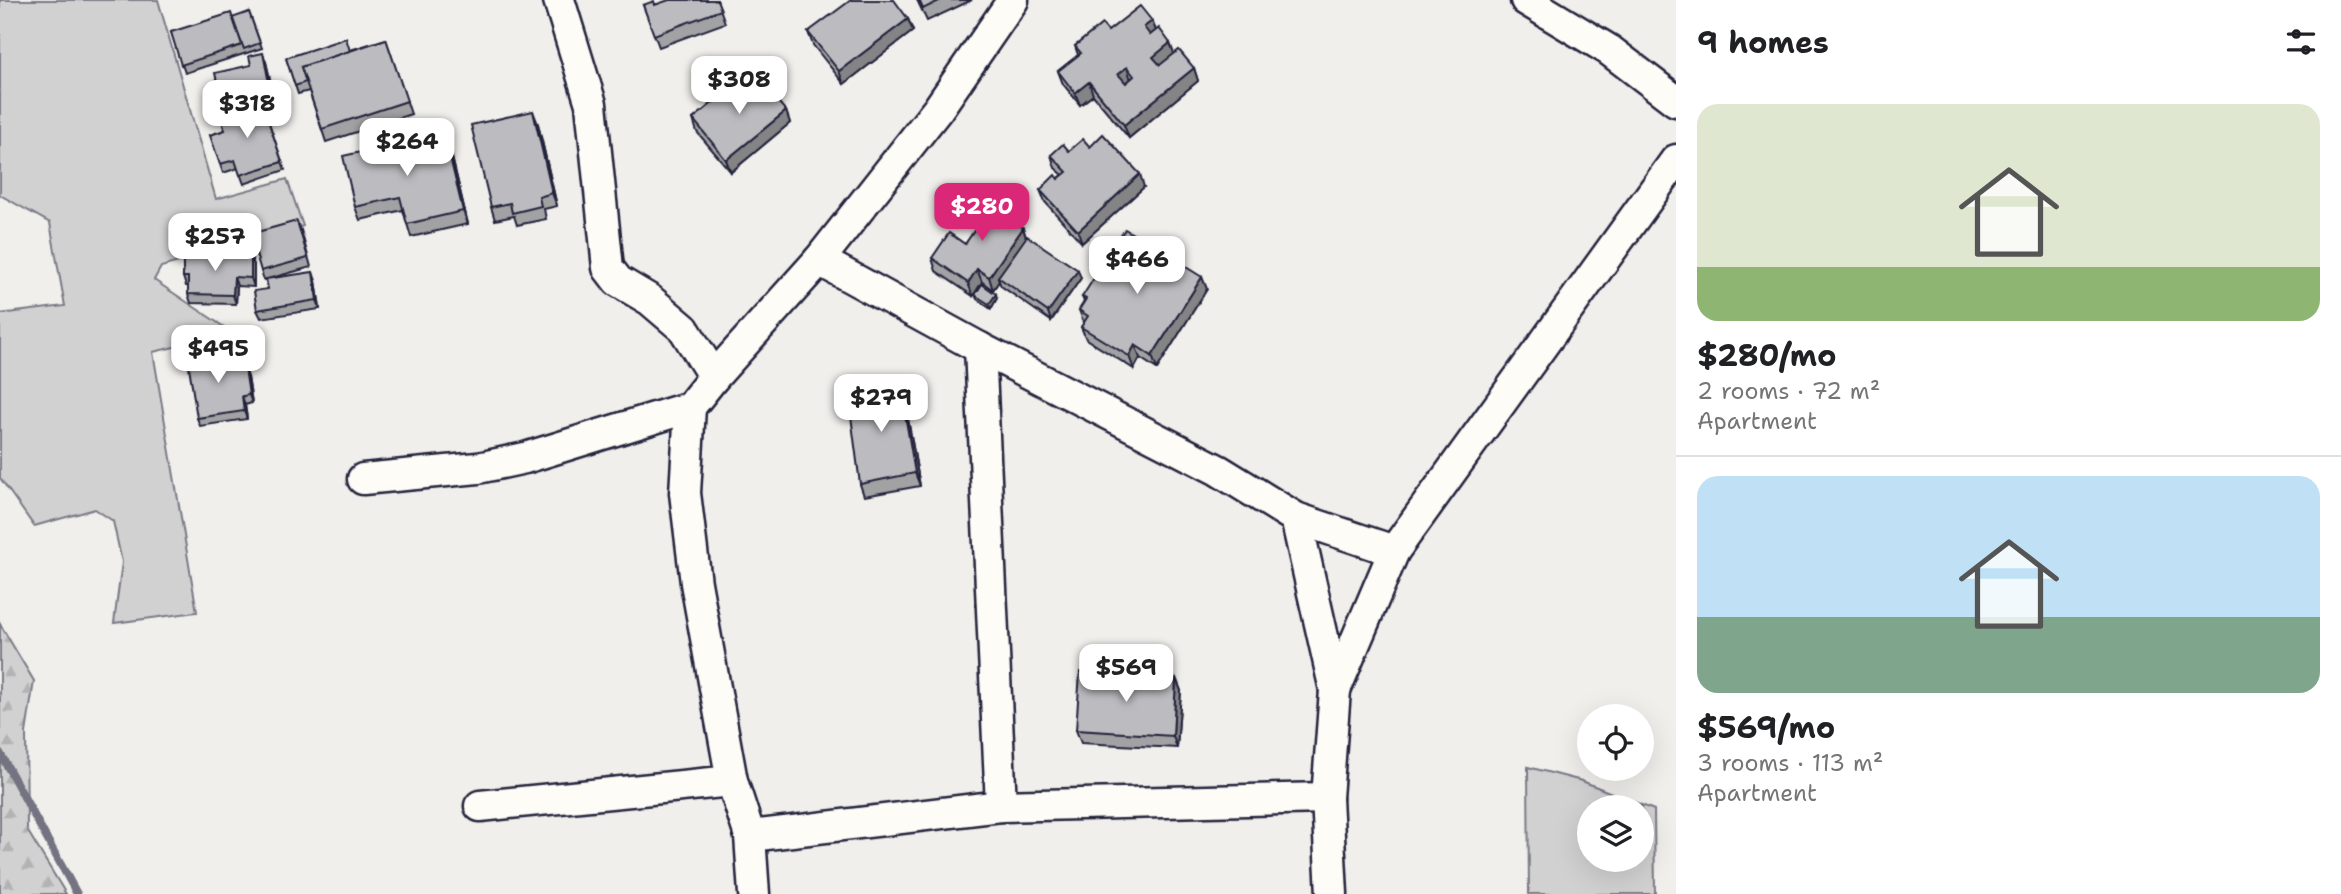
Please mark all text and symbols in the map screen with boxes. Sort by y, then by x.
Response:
text: 9 homes [1697,22,1829,63]
icon: filters [2282,23,2320,61]
pin: $308 [698,57,780,116]
text: $308 [707,64,771,94]
pin: $318 [206,80,288,140]
text: $318 [218,88,276,118]
pin: $264 [366,118,448,178]
text: $264 [375,126,439,156]
icon: home [1946,149,2072,275]
pin: $280 [941,184,1023,243]
text: $280 [950,191,1014,221]
pin: $257 [174,214,256,273]
text: $257 [184,221,246,251]
pin: $466 [1096,236,1178,296]
text: $466 [1105,244,1169,274]
pin: $495 [177,326,259,385]
text: $495 [187,333,249,363]
text: $280/mo [1697,335,1837,376]
pin: $279 [840,374,922,434]
text: 2 rooms · 72 m² [1697,376,1880,406]
text: $279 [850,382,912,412]
text: Apartment [1697,406,1817,436]
icon: home [1946,521,2072,647]
pin: $569 [1085,644,1167,704]
text: $569 [1095,652,1157,682]
map controls [1577,704,1654,872]
button: locate [1577,704,1654,781]
text: $569/mo [1697,707,1835,748]
text: 3 rooms · 113 m² [1697,748,1883,778]
text: Apartment [1697,778,1817,808]
button: layers [1577,795,1654,872]

